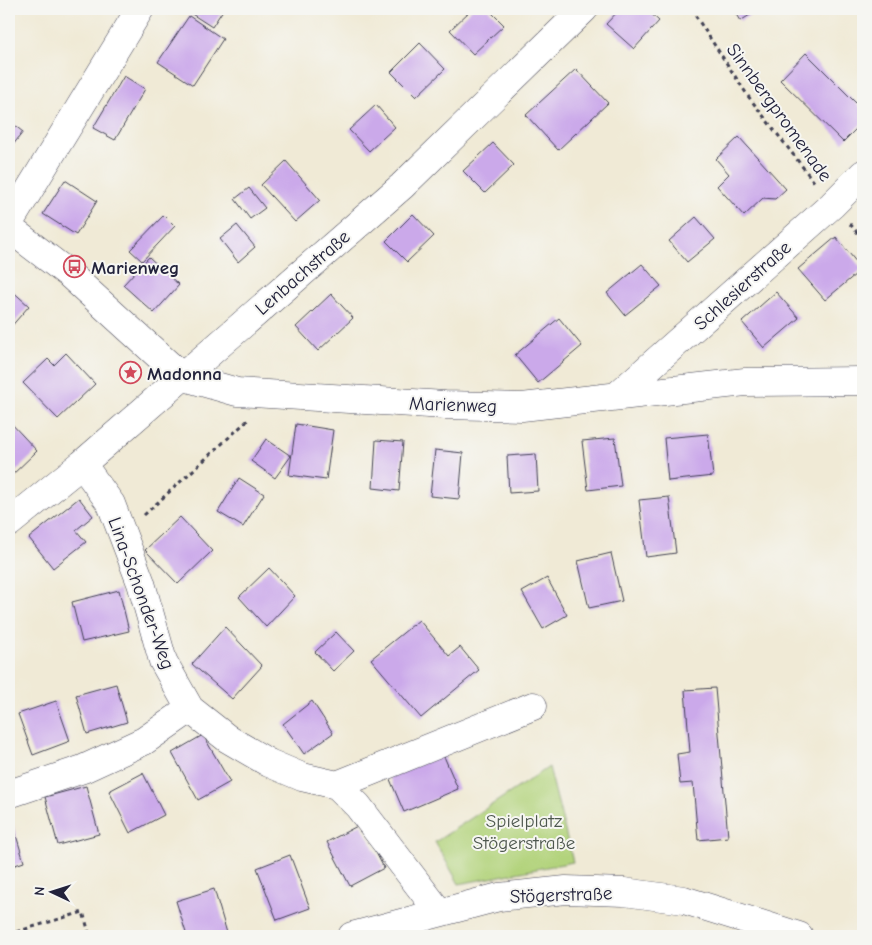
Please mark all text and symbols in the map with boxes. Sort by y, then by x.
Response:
street label: Sinnbergpromenade [722,39,837,186]
street label: Lenbachstraße [251,226,355,320]
street label: Schlesierstraße [690,237,796,335]
bus stop icon: Marienweg [63,255,87,279]
place label: Marienweg [91,257,179,279]
place icon: Madonna [119,361,143,385]
place label: Madonna [147,363,222,385]
street label: Marienweg [408,392,497,418]
street label: Lina-Schonder-Weg [103,514,179,672]
park label: Spielplatz Stögerstraße [473,810,575,854]
north arrow [28,868,78,918]
street label: Stögerstraße [509,882,613,908]
text: N [31,886,48,896]

